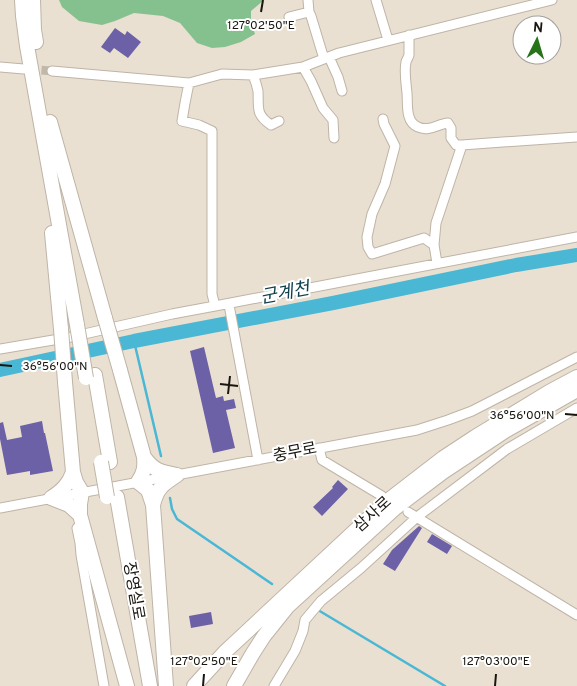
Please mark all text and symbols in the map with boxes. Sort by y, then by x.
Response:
north arrow [512,15,562,65]
text: 127°02'50"E [227,18,295,34]
text: N [532,20,544,37]
water label: 군계천 [258,278,314,310]
text: 36°56'00"N [22,359,88,375]
text: 36°56'00"N [489,408,555,424]
street label: 충무로 [271,439,319,467]
street label: 삼사로 [350,493,396,537]
street label: 장영실로 [118,560,148,622]
text: 127°02'50"E [170,654,238,670]
text: 127°03'00"E [462,654,530,670]

